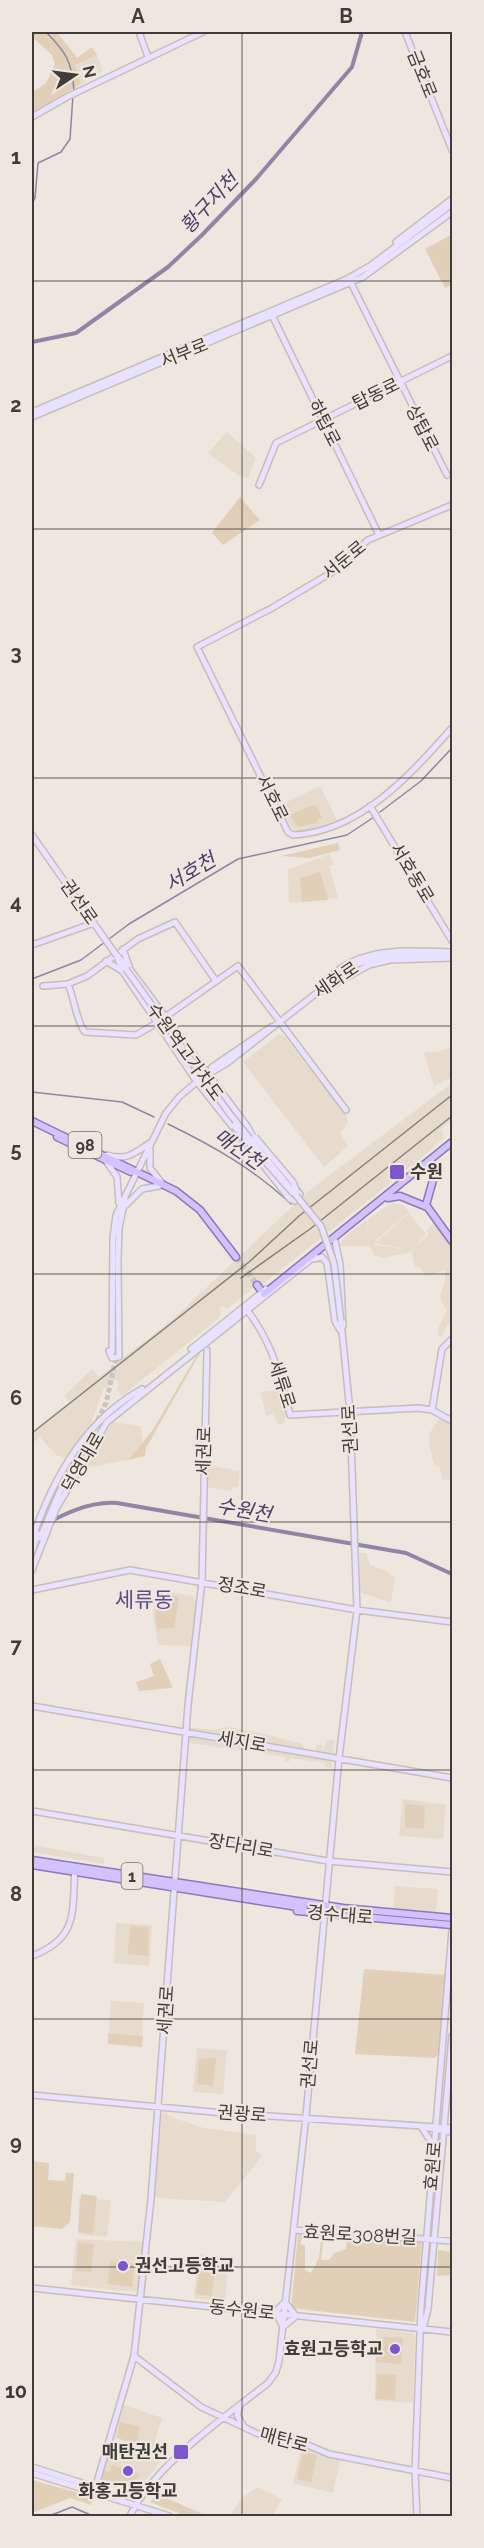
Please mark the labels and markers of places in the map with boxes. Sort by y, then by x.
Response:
place label: 수원 [410,1161,443,1182]
marker: 수원 [388,1163,406,1181]
place label: 권선고등학교 [135,2255,234,2276]
marker: 권선고등학교 [116,2259,130,2273]
place label: 효원고등학교 [284,2338,383,2359]
marker: 효원고등학교 [388,2342,402,2356]
place label: 매탄권선 [102,2441,168,2462]
marker: 매탄권선 [172,2443,190,2461]
marker: 화홍고등학교 [121,2464,135,2478]
place label: 화홍고등학교 [78,2480,178,2501]

